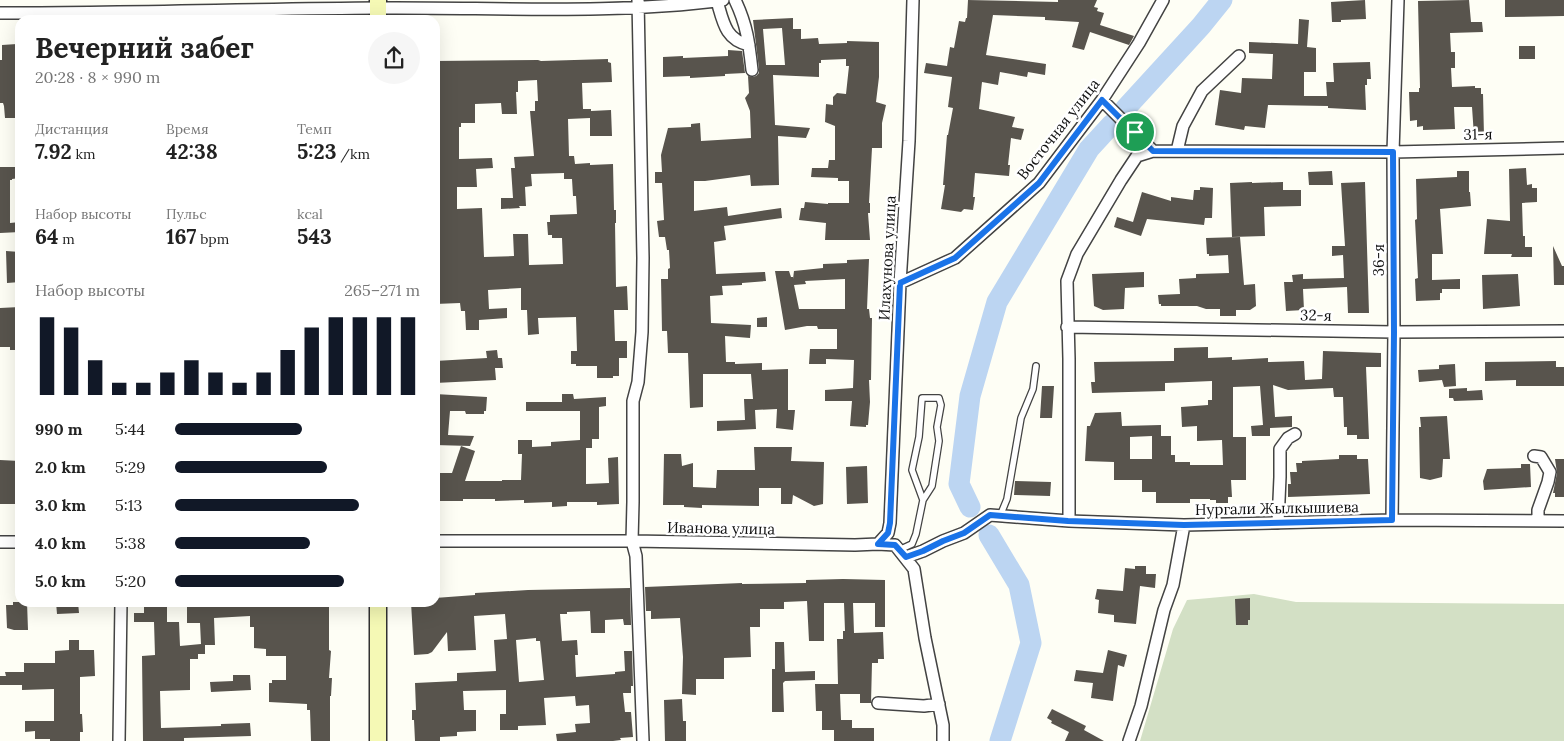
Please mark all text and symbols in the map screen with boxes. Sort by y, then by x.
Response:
text: Вечерний забег [35,30,254,66]
button: share [368,32,420,84]
text: 20:28 · 8 × 990 m [35,67,160,87]
street label: Восточная улица [1013,75,1103,183]
pin [1114,111,1156,153]
icon: arrive [1121,118,1149,146]
text: Дистанция [35,120,109,138]
text: Время [166,120,209,138]
text: Темп [297,120,332,138]
street label: 31-я [1463,124,1493,144]
text: 7.92 [35,138,72,165]
text: 42:38 [166,138,218,165]
text: 5:23 [297,138,337,165]
text: km [72,145,95,163]
text: /km [337,145,370,163]
street label: Илахунова улица [874,195,900,321]
text: Набор высоты [35,205,131,223]
text: Пульс [166,205,207,223]
text: kcal [297,205,323,223]
text: 64 [35,223,59,250]
text: 167 [166,223,196,250]
text: 543 [297,223,332,250]
text: m [59,230,75,248]
text: bpm [196,230,229,248]
street label: 36-я [1369,244,1388,276]
text: Набор высоты [35,280,145,300]
text: 265–271 m [344,280,420,300]
street label: 32-я [1300,305,1332,325]
text: 990 m [35,419,83,439]
text: 5:44 [115,419,145,439]
text: 2.0 km [35,457,86,477]
text: 5:29 [115,457,146,477]
text: 3.0 km [35,495,86,515]
text: 5:13 [115,495,142,515]
street label: Нургали Жылкышиева [1195,497,1359,519]
street label: Иванова улица [667,518,775,538]
text: 4.0 km [35,533,86,553]
text: 5:38 [115,533,146,553]
text: 5.0 km [35,571,86,591]
text: 5:20 [115,571,146,591]

